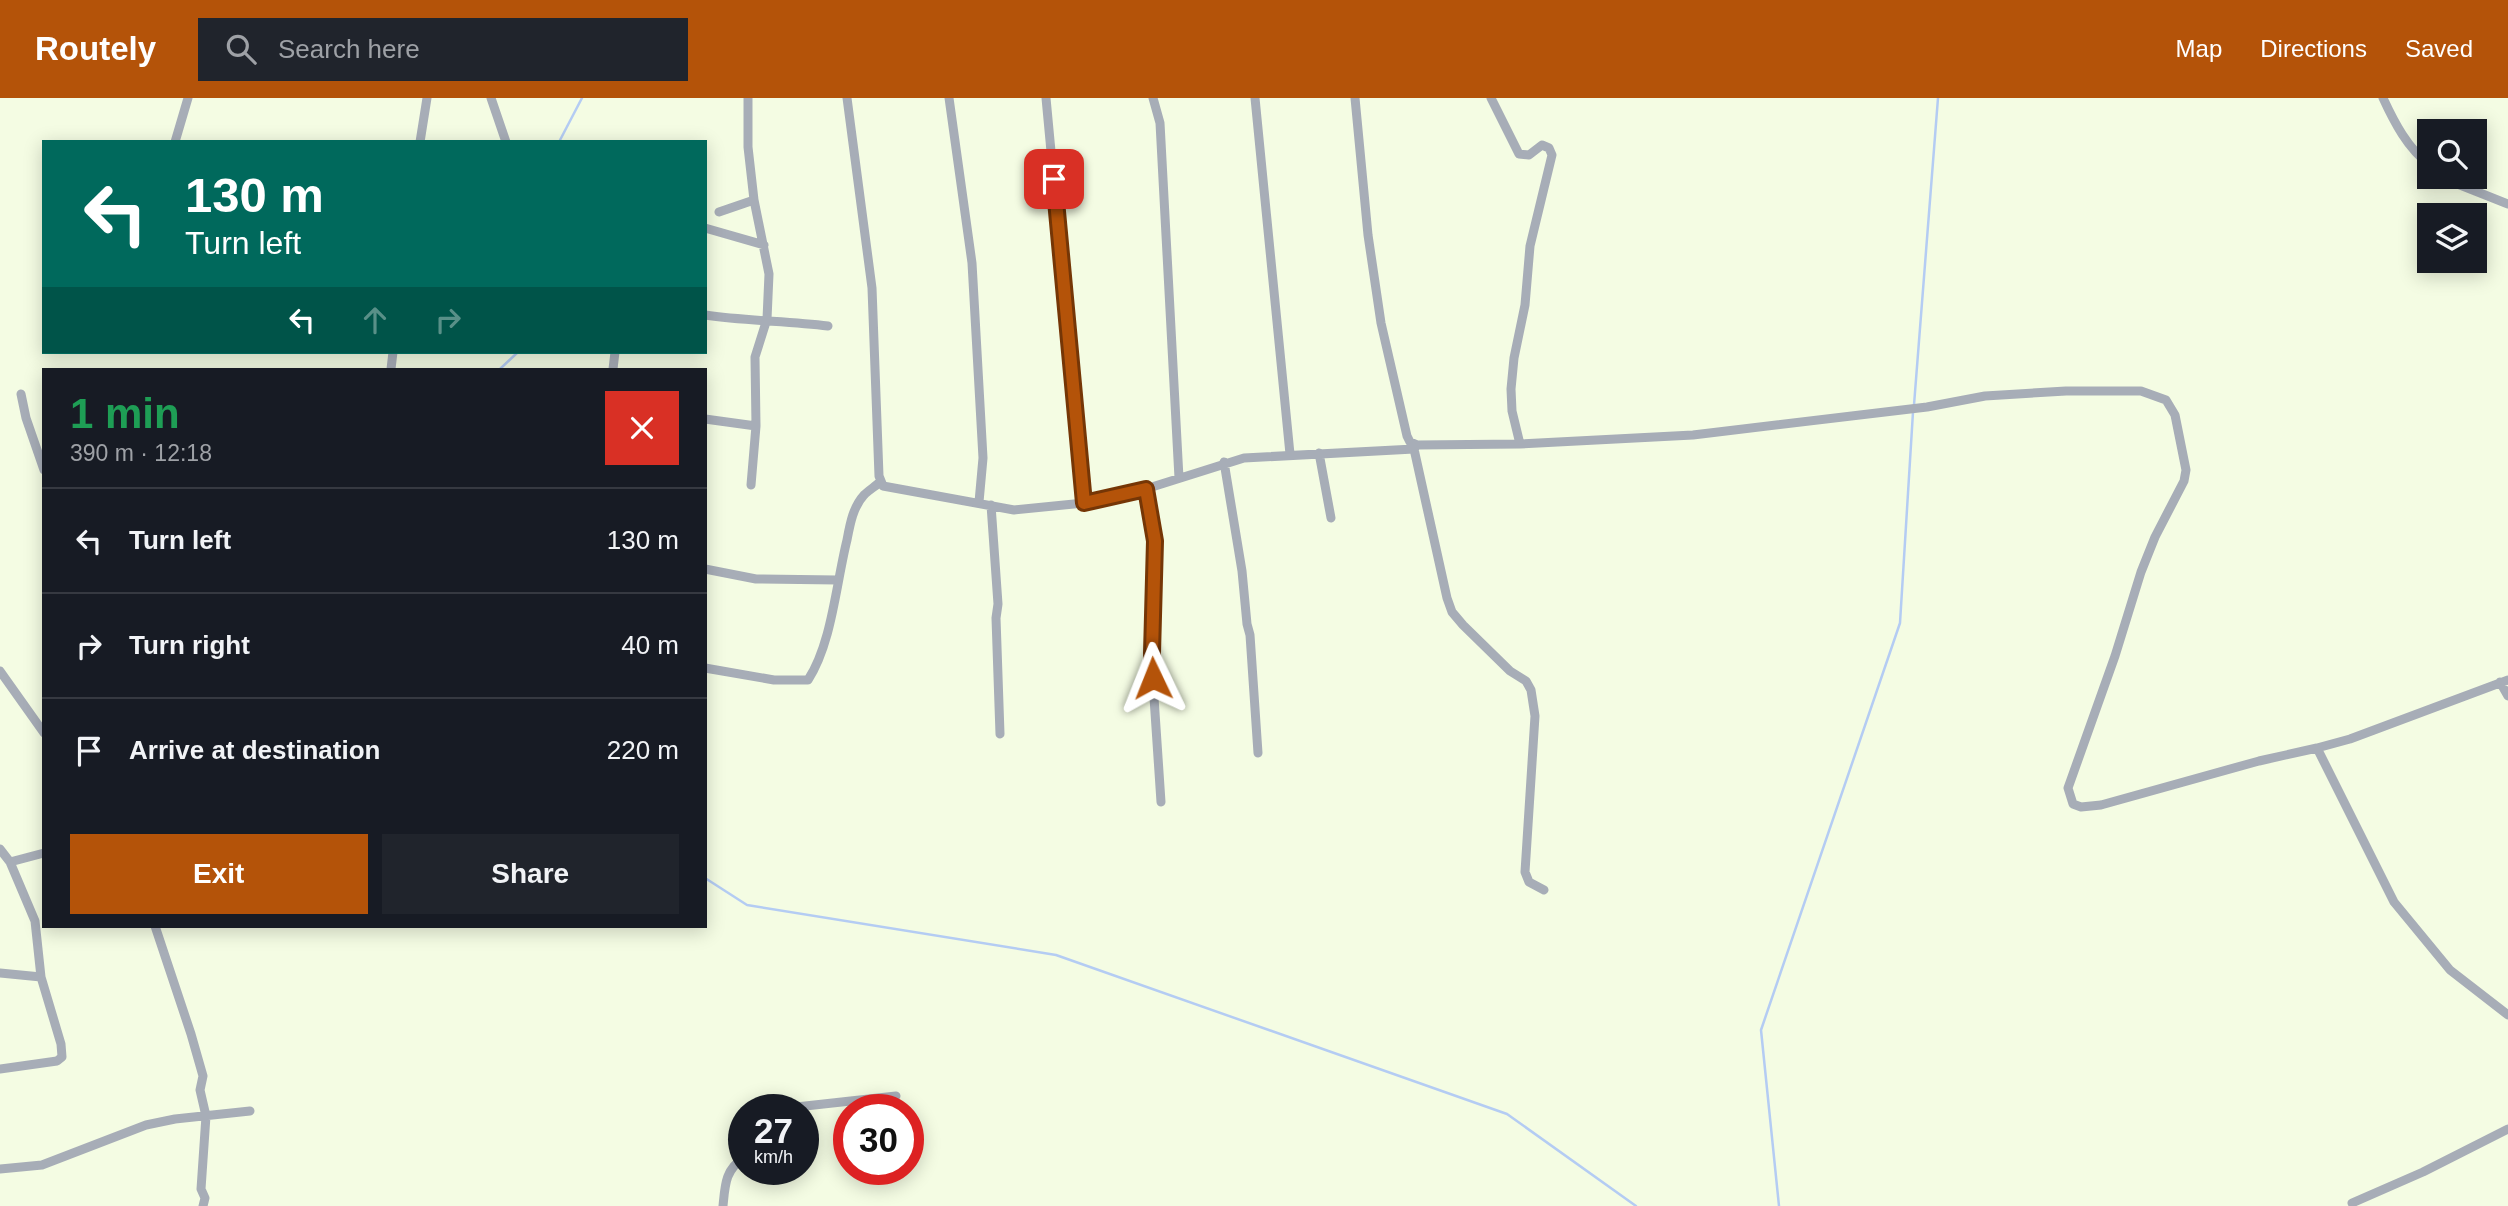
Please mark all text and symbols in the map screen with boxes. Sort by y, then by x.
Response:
search box [198,18,688,81]
text: Routely [35,30,156,67]
icon: search [222,30,260,68]
text: Search here [278,34,420,64]
text: Map [2176,35,2222,62]
text: Directions [2260,35,2367,62]
text: Saved [2405,35,2473,62]
map controls [2417,119,2487,273]
button: search [2417,119,2487,189]
pin [1024,149,1084,209]
icon: arrive [1035,160,1073,198]
icon: left [70,168,161,259]
text: 130 m [185,168,324,222]
button: layers [2417,203,2487,273]
text: Turn left [185,225,301,261]
icon: left [283,301,321,339]
icon: ahead [356,301,394,339]
icon: right [429,301,467,339]
text: 1 min [70,390,180,437]
button: close [605,391,679,465]
text: 390 m · 12:18 [70,440,212,466]
icon: left [70,522,108,560]
text: Turn left [129,525,231,555]
text: 130 m [607,525,679,555]
icon: right [70,627,108,665]
text: Turn right [129,630,250,660]
text: 40 m [621,630,679,660]
position arrow [1116,641,1190,715]
icon: arrive [70,732,108,770]
text: Arrive at destination [129,735,380,765]
text: 220 m [607,735,679,765]
button: Exit [70,834,368,914]
button: Share [382,834,679,914]
speed limit sign: 30 [833,1094,924,1185]
text: 27 [754,1111,793,1150]
text: km/h [754,1147,793,1167]

